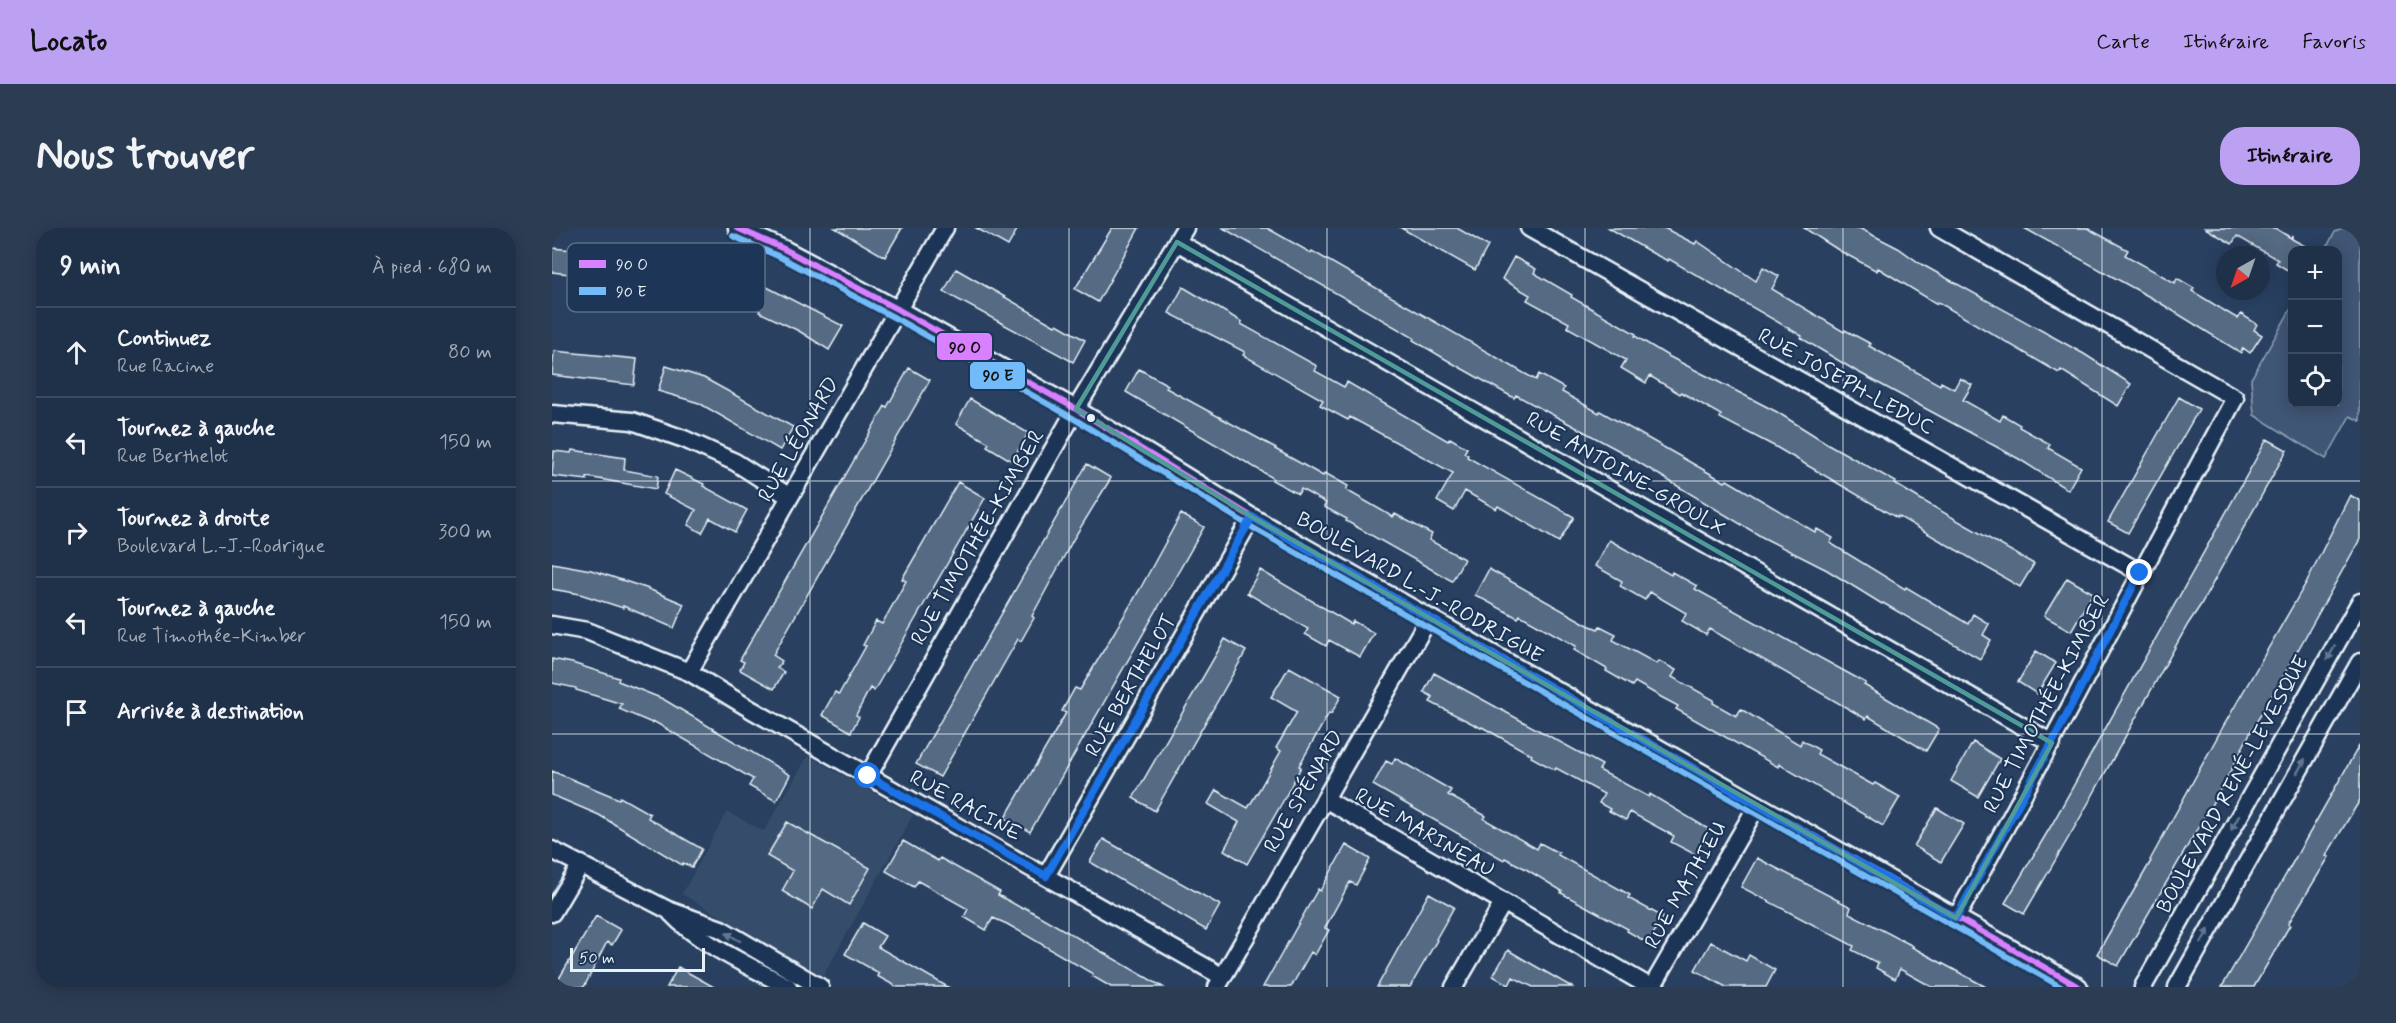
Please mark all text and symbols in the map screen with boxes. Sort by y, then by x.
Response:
text: Locato [30,24,107,61]
text: Carte [2096,28,2150,56]
text: Itinéraire [2183,28,2269,56]
text: Favoris [2302,28,2366,56]
button: Itinéraire [2220,127,2360,185]
text: Nous trouver [36,129,254,184]
legend [567,243,765,312]
north arrow [2216,246,2270,300]
map controls [2288,246,2342,408]
button: + [2288,246,2342,300]
text: 9 min [60,250,121,284]
text: À pied · 680 m [372,254,492,281]
text: 90 O [616,255,648,276]
text: 90 E [616,282,647,303]
button: − [2288,300,2342,354]
street label: RUE JOSEPH-LEDUC [1753,322,1939,442]
text: Continuez [117,325,211,353]
line badge: 90 O [936,332,993,361]
icon: ahead [60,336,93,369]
text: 90 O [949,338,981,359]
text: 80 m [448,339,492,366]
text: Rue Racine [117,353,214,380]
button: locate [2288,354,2342,408]
line badge: 90 E [969,361,1026,390]
text: 90 E [983,366,1014,387]
street label: RUE LÉONARD [752,372,846,507]
street label: RUE ANTOINE-GROULX [1521,405,1730,542]
unlabelled marker [1085,412,1097,424]
text: Tournez à gauche [117,415,275,443]
street label: RUE TIMOTHÉE-KIMBER [904,424,1051,651]
icon: left [60,426,93,459]
text: 150 m [439,429,492,456]
text: Rue Berthelot [117,443,228,470]
text: Tournez à droite [117,505,270,533]
street label: BOULEVARD L.-J.-RODRIGUE [1291,506,1548,670]
icon: right [60,516,93,549]
text: 300 m [438,519,492,546]
text: Boulevard L.-J.-Rodrigue [117,533,325,560]
route end [2126,559,2152,585]
street label: RUE TIMOTHÉE-KIMBER [1977,589,2117,818]
text: Tournez à gauche [117,595,275,623]
icon: left [60,606,93,639]
text: 150 m [439,609,492,636]
street label: RUE BERTHELOT [1079,609,1183,762]
text: Rue Timothée-Kimber [117,623,306,650]
one-way arrow [2326,645,2336,662]
street label: BOULEVARD RENÉ-LEVESQUE [2150,651,2316,918]
icon: arrive [60,696,93,729]
text: Arrivée à destination [117,698,304,726]
street label: RUE SPÉNARD [1257,725,1350,858]
one-way arrow [2296,757,2306,774]
route start [854,762,880,788]
street label: RUE RACINE [904,764,1027,848]
street label: RUE MARINEAU [1349,781,1500,884]
one-way arrow [2230,815,2240,832]
street label: RUE MATHIEU [1638,817,1734,954]
one-way arrow [2200,928,2211,944]
one-way arrow [725,931,741,942]
scale bar [570,945,705,972]
text: 50 m [579,948,615,969]

